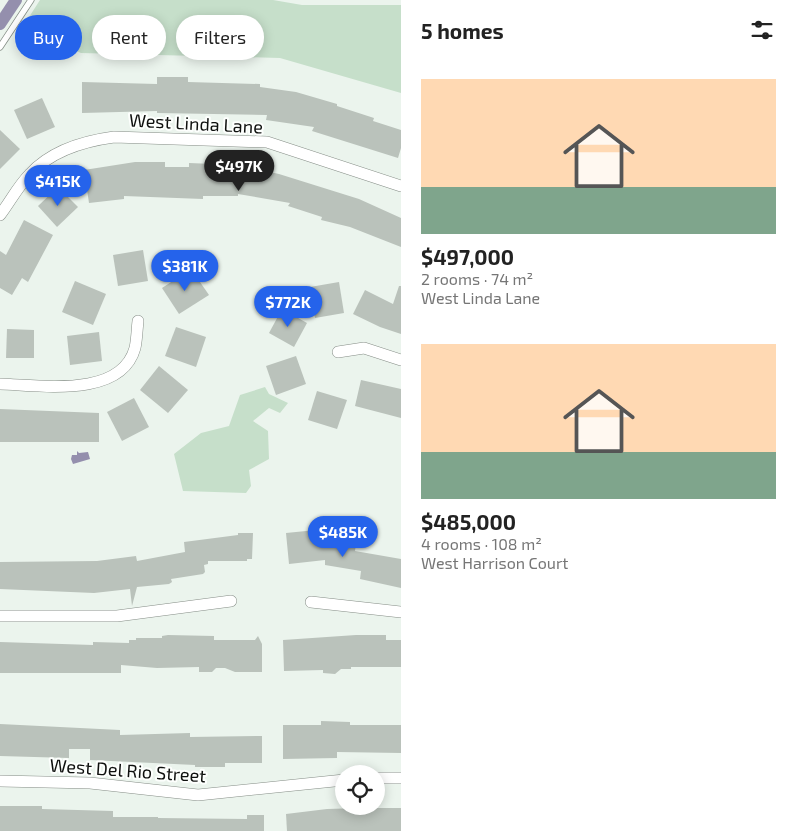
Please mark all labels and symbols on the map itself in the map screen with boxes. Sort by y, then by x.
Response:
street label: West Linda Lane [128,109,264,137]
pin: $497K [204,150,274,192]
pin: $415K [23,164,93,207]
pin: $381K [150,250,220,292]
pin: $772K [253,286,323,328]
pin: $485K [308,516,378,558]
street label: West Del Rio Street [49,754,207,786]

